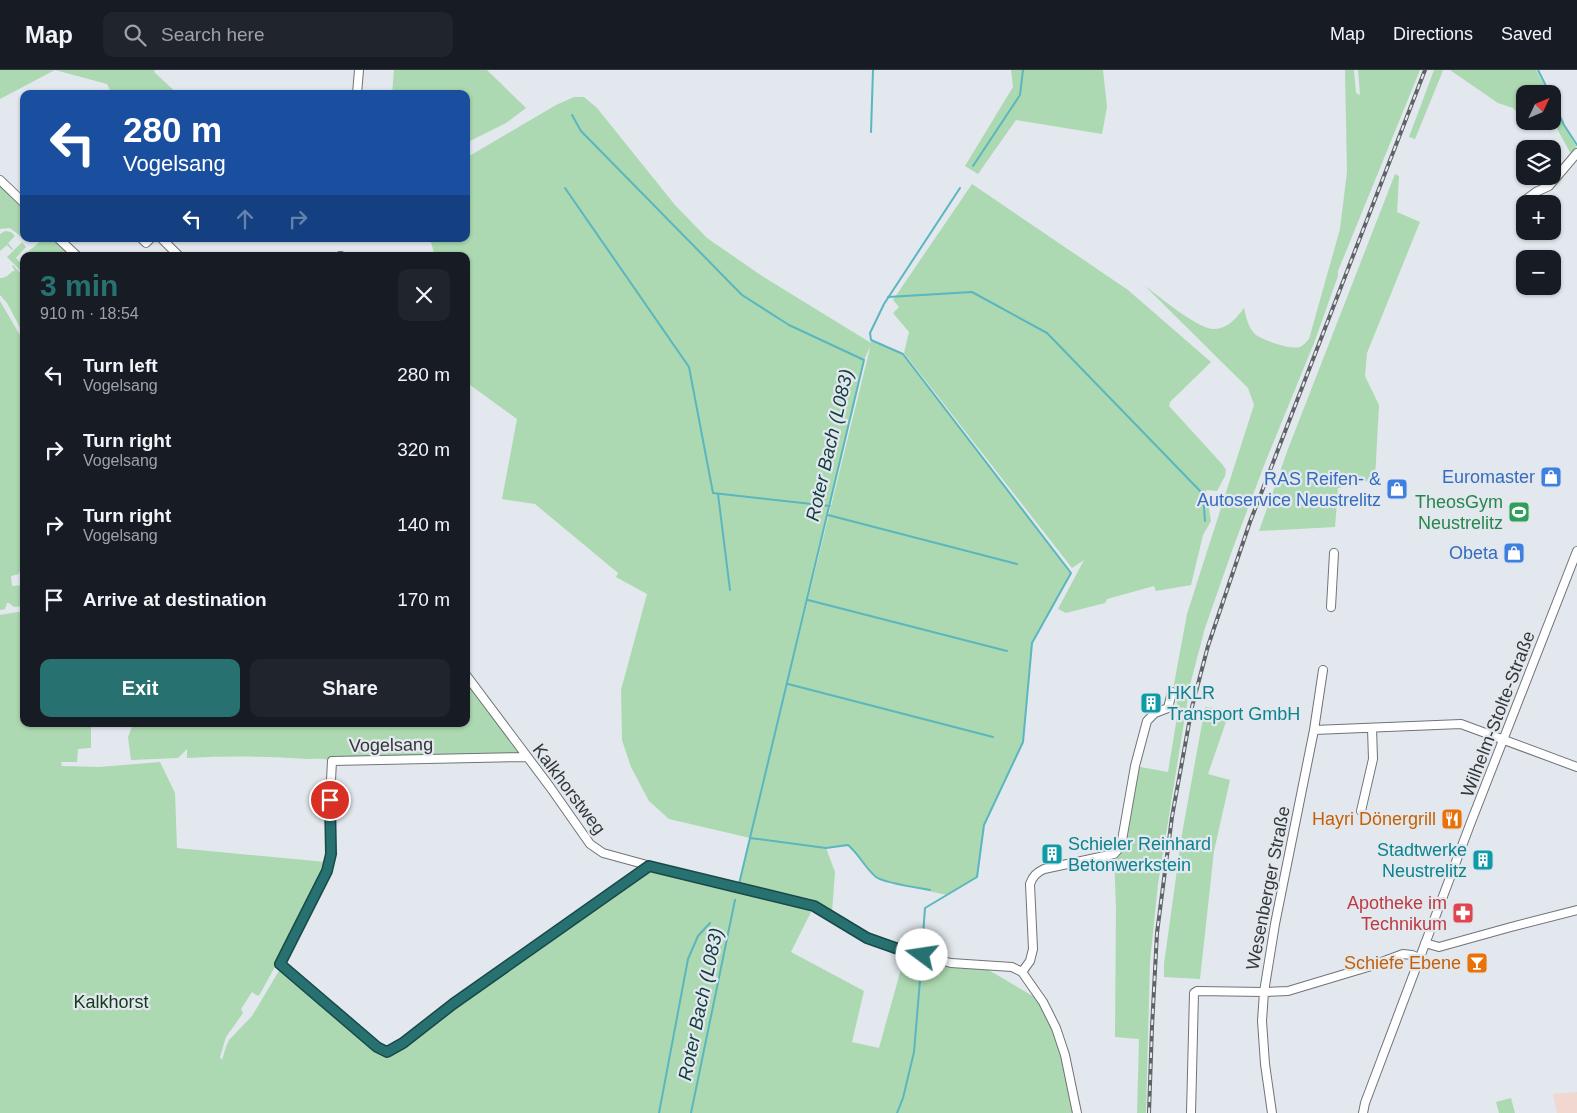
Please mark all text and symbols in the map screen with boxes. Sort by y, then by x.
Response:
search box [103,12,453,57]
text: Map [25,21,73,48]
icon: search [121,21,149,49]
text: Search here [161,24,265,45]
text: Map [1330,24,1365,44]
text: Directions [1393,24,1473,44]
text: Saved [1501,24,1552,44]
north arrow [1516,85,1561,130]
map controls [1516,85,1561,295]
icon: left [40,110,105,175]
text: 280 m [123,110,222,149]
button: layers [1516,140,1561,185]
text: Vogelsang [123,151,226,176]
button: + [1516,195,1561,240]
icon: left [178,205,206,233]
icon: ahead [231,205,259,233]
icon: right [284,205,312,233]
button: − [1516,250,1561,295]
text: 3 min [40,269,118,302]
button: close [398,269,450,321]
text: 910 m · 18:54 [40,305,139,322]
text: Turn left [83,355,158,376]
icon: left [40,361,68,389]
text: 280 m [397,364,450,385]
water label: Roter Bach (L083) [802,367,857,523]
text: Vogelsang [83,377,158,394]
text: Turn right [83,430,171,451]
icon: right [40,436,68,464]
text: 320 m [397,439,450,460]
text: Vogelsang [83,452,158,469]
shop icon: Euromaster [1539,465,1563,489]
place label: Euromaster [1442,467,1535,487]
place label: RAS Reifen- & Autoservice Neustrelitz [1197,469,1381,510]
shop icon: RAS Reifen- & Autoservice Neustrelitz [1385,477,1409,501]
place label: TheosGym Neustrelitz [1415,492,1503,533]
sports icon: TheosGym Neustrelitz [1507,500,1531,524]
text: Turn right [83,505,171,526]
icon: right [40,511,68,539]
text: 140 m [397,514,450,535]
text: Vogelsang [83,527,158,544]
shop icon: Obeta [1502,541,1526,565]
place label: Obeta [1449,543,1499,563]
icon: arrive [40,586,68,614]
text: Arrive at destination [83,589,267,610]
text: 170 m [397,589,450,610]
street label: Wilhelm-Stolte-Straße [1457,628,1539,800]
button: Exit [40,659,240,717]
button: Share [250,659,450,717]
place label: HKLR Transport GmbH [1167,683,1300,724]
building icon: HKLR Transport GmbH [1139,691,1163,715]
street label: Vogelsang [349,734,433,756]
street label: Kalkhorstweg [528,740,610,838]
pin [309,779,351,821]
icon: arrive [316,786,344,814]
street label: Wesenberger Straße [1242,804,1294,972]
restaurant icon: Hayri Dönergrill [1440,807,1464,831]
place label: Hayri Dönergrill [1312,809,1436,829]
place label: Schieler Reinhard Betonwerkstein [1068,834,1211,875]
place label: Stadtwerke Neustrelitz [1377,840,1467,881]
building icon: Schieler Reinhard Betonwerkstein [1040,842,1064,866]
building icon: Stadtwerke Neustrelitz [1471,848,1495,872]
place label: Apotheke im Technikum [1347,893,1447,934]
pharmacy icon: Apotheke im Technikum [1451,901,1475,925]
water label: Roter Bach (L083) [674,926,727,1082]
position arrow [895,928,947,980]
bar icon: Schiefe Ebene [1465,951,1489,975]
place label: Schiefe Ebene [1344,953,1461,973]
park label: Kalkhorst [73,992,149,1012]

